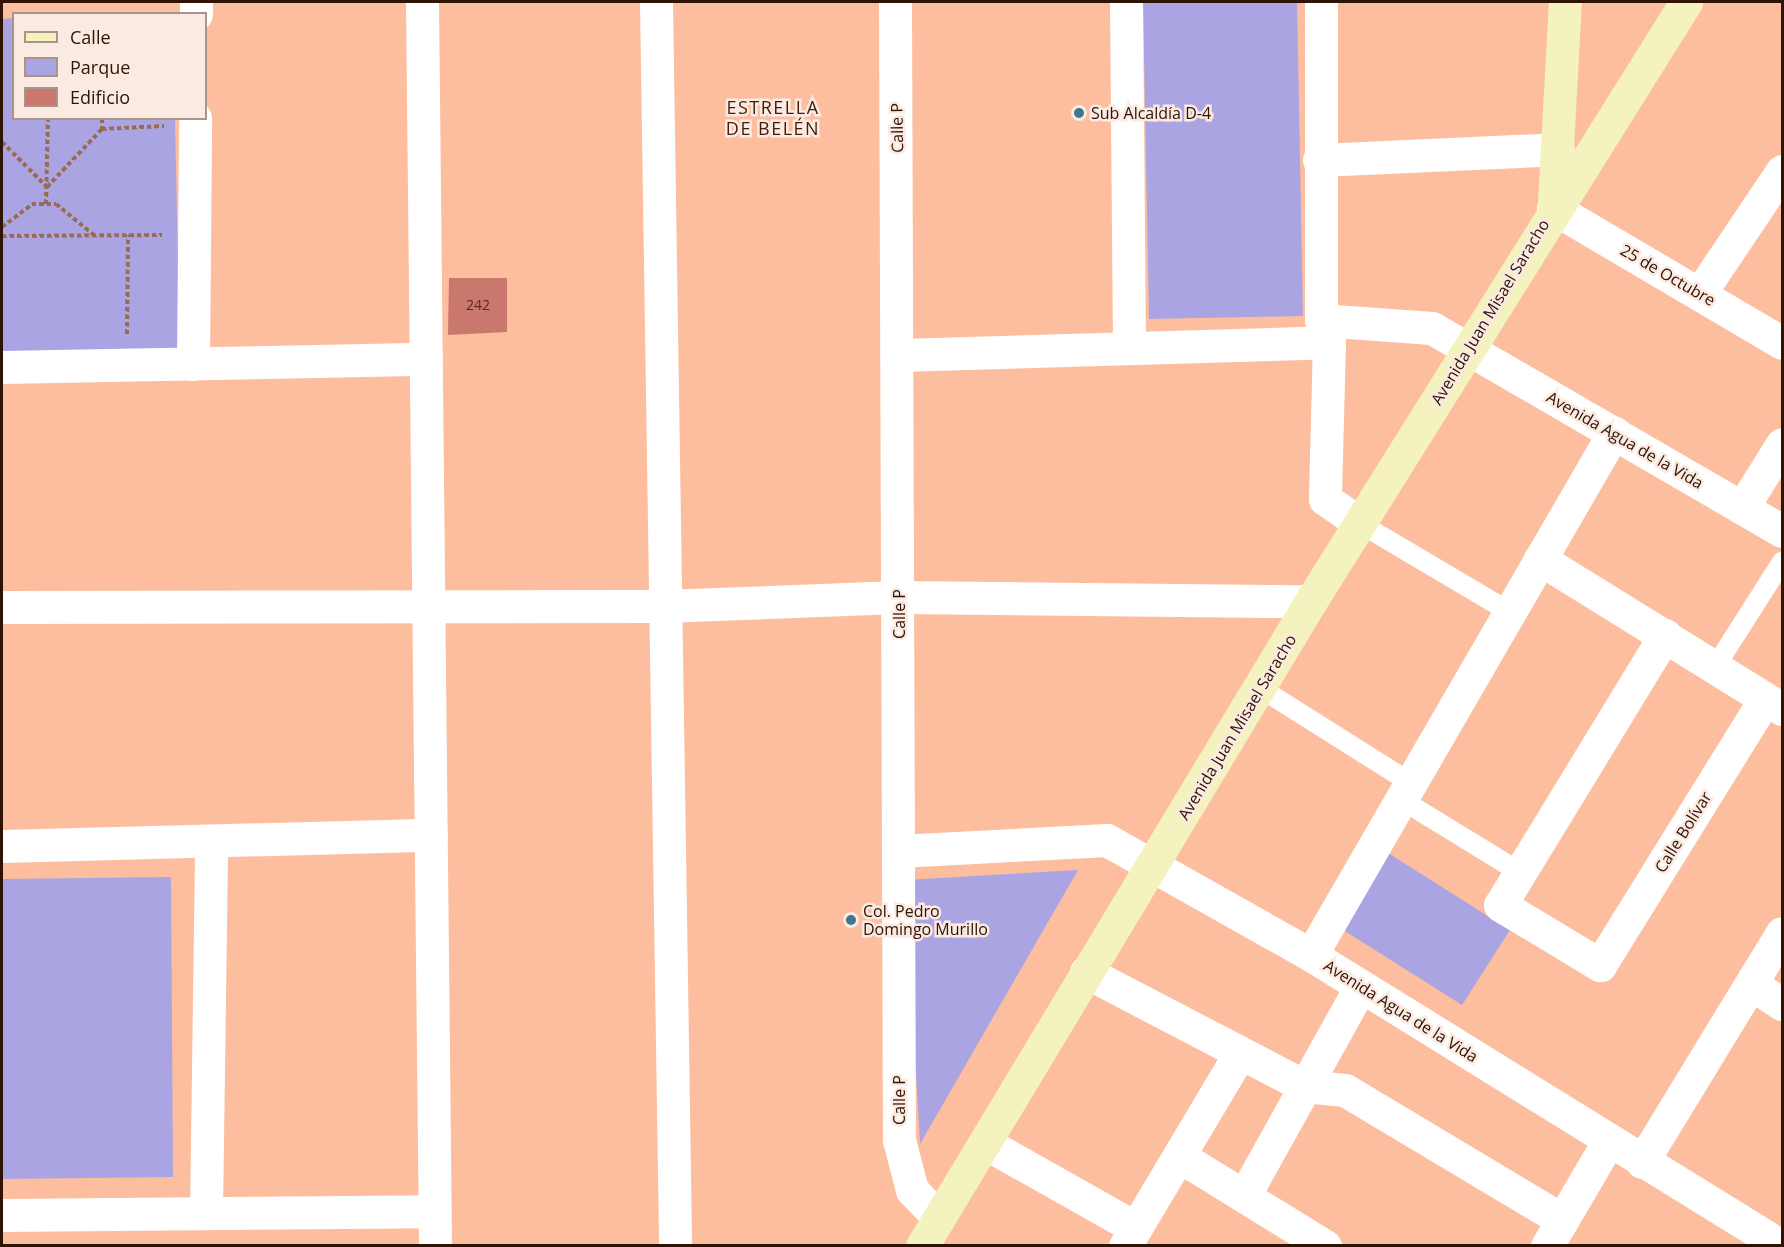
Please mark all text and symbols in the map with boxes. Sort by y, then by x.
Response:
legend [12,12,207,120]
text: Calle [70,25,111,49]
text: Parque [70,55,130,79]
text: Edificio [70,85,130,109]
district label: ESTRELLA DE BELÉN [726,97,820,140]
street label: Calle P [887,103,907,153]
place label: Sub Alcaldía D-4 [1091,103,1211,123]
marker: Sub Alcaldía D-4 [1072,106,1086,120]
street label: Avenida Juan Misael Saracho [1427,216,1553,408]
street label: 25 de Octubre [1617,240,1719,310]
house number: 242 [466,297,490,313]
street label: Avenida Agua de la Vida [1543,387,1707,493]
street label: Calle P [889,589,909,639]
street label: Avenida Juan Misael Saracho [1174,631,1300,823]
street label: Calle Bolívar [1651,788,1715,876]
place label: Col. Pedro Domingo Murillo [863,901,988,939]
marker: Col. Pedro Domingo Murillo [844,913,858,927]
street label: Avenida Agua de la Vida [1321,956,1481,1066]
street label: Calle P [889,1075,909,1125]

